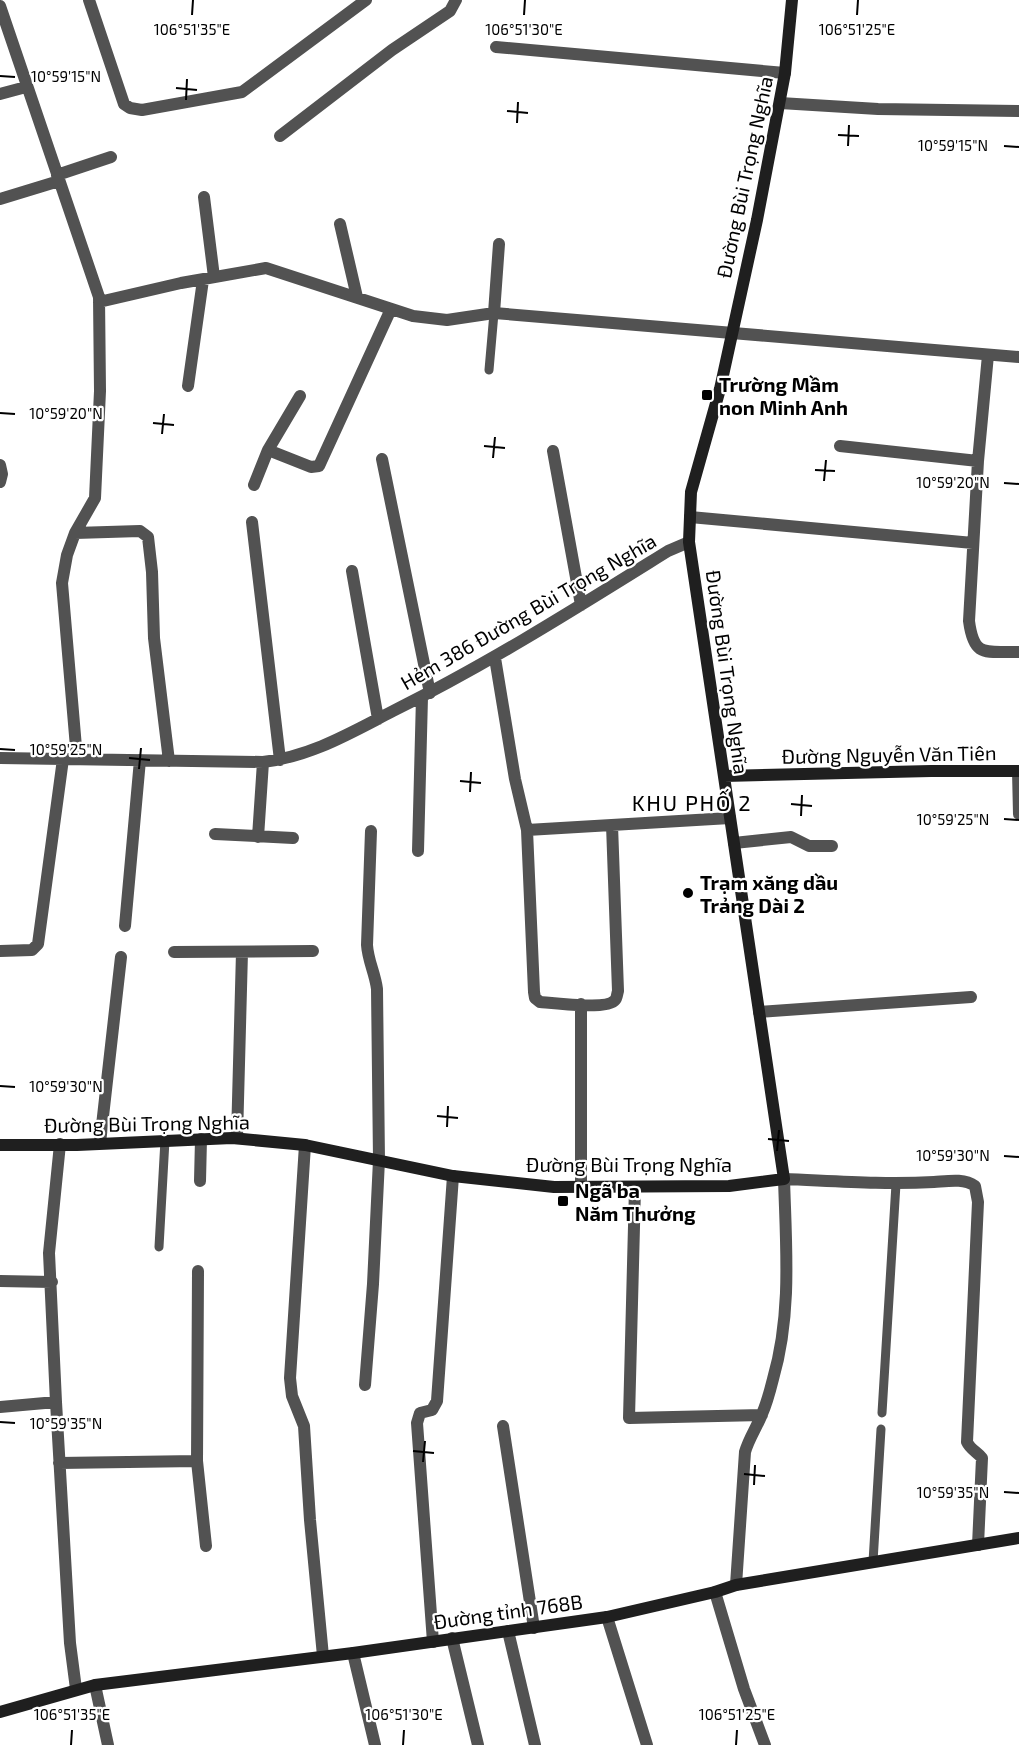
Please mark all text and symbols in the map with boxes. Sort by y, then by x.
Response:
text: 106°51'35"E [154,20,230,38]
text: 106°51'30"E [485,20,563,38]
text: 106°51'25"E [819,20,895,38]
text: 10°59'15"N [31,67,101,85]
street label: Đường Bùi Trọng Nghĩa [711,74,777,280]
text: 10°59'15"N [918,136,988,154]
place label: Trường Mầm non Minh Anh [719,372,848,419]
marker: Trường Mầm non Minh Anh [700,388,714,402]
text: 10°59'20"N [29,404,103,422]
text: 10°59'20"N [916,473,990,491]
street label: Hẻm 386 Đường Bùi Trọng Nghĩa [396,528,660,694]
street label: Đường Bùi Trọng Nghĩa [702,568,754,776]
text: 10°59'25"N [30,740,102,758]
street label: Đường Nguyễn Văn Tiên [781,740,997,768]
district label: KHU PHỐ 2 [632,788,752,815]
text: 10°59'25"N [917,810,989,828]
place label: Trạm xăng dầu Trảng Dài 2 [700,870,838,917]
marker: Trạm xăng dầu Trảng Dài 2 [681,886,695,900]
text: 10°59'30"N [29,1077,103,1095]
street label: Đường Bùi Trọng Nghĩa [44,1109,250,1137]
text: 10°59'30"N [916,1146,990,1164]
street label: Đường Bùi Trọng Nghĩa [526,1152,732,1176]
place label: Ngã ba Năm Thưởng [575,1178,696,1225]
marker: Ngã ba Năm Thưởng [556,1194,570,1208]
text: 10°59'35"N [30,1414,102,1432]
text: 10°59'35"N [917,1483,989,1501]
street label: Đường tỉnh 768B [432,1589,584,1633]
text: 106°51'35"E [34,1705,110,1723]
text: 106°51'30"E [365,1705,443,1723]
text: 106°51'25"E [699,1705,775,1723]

